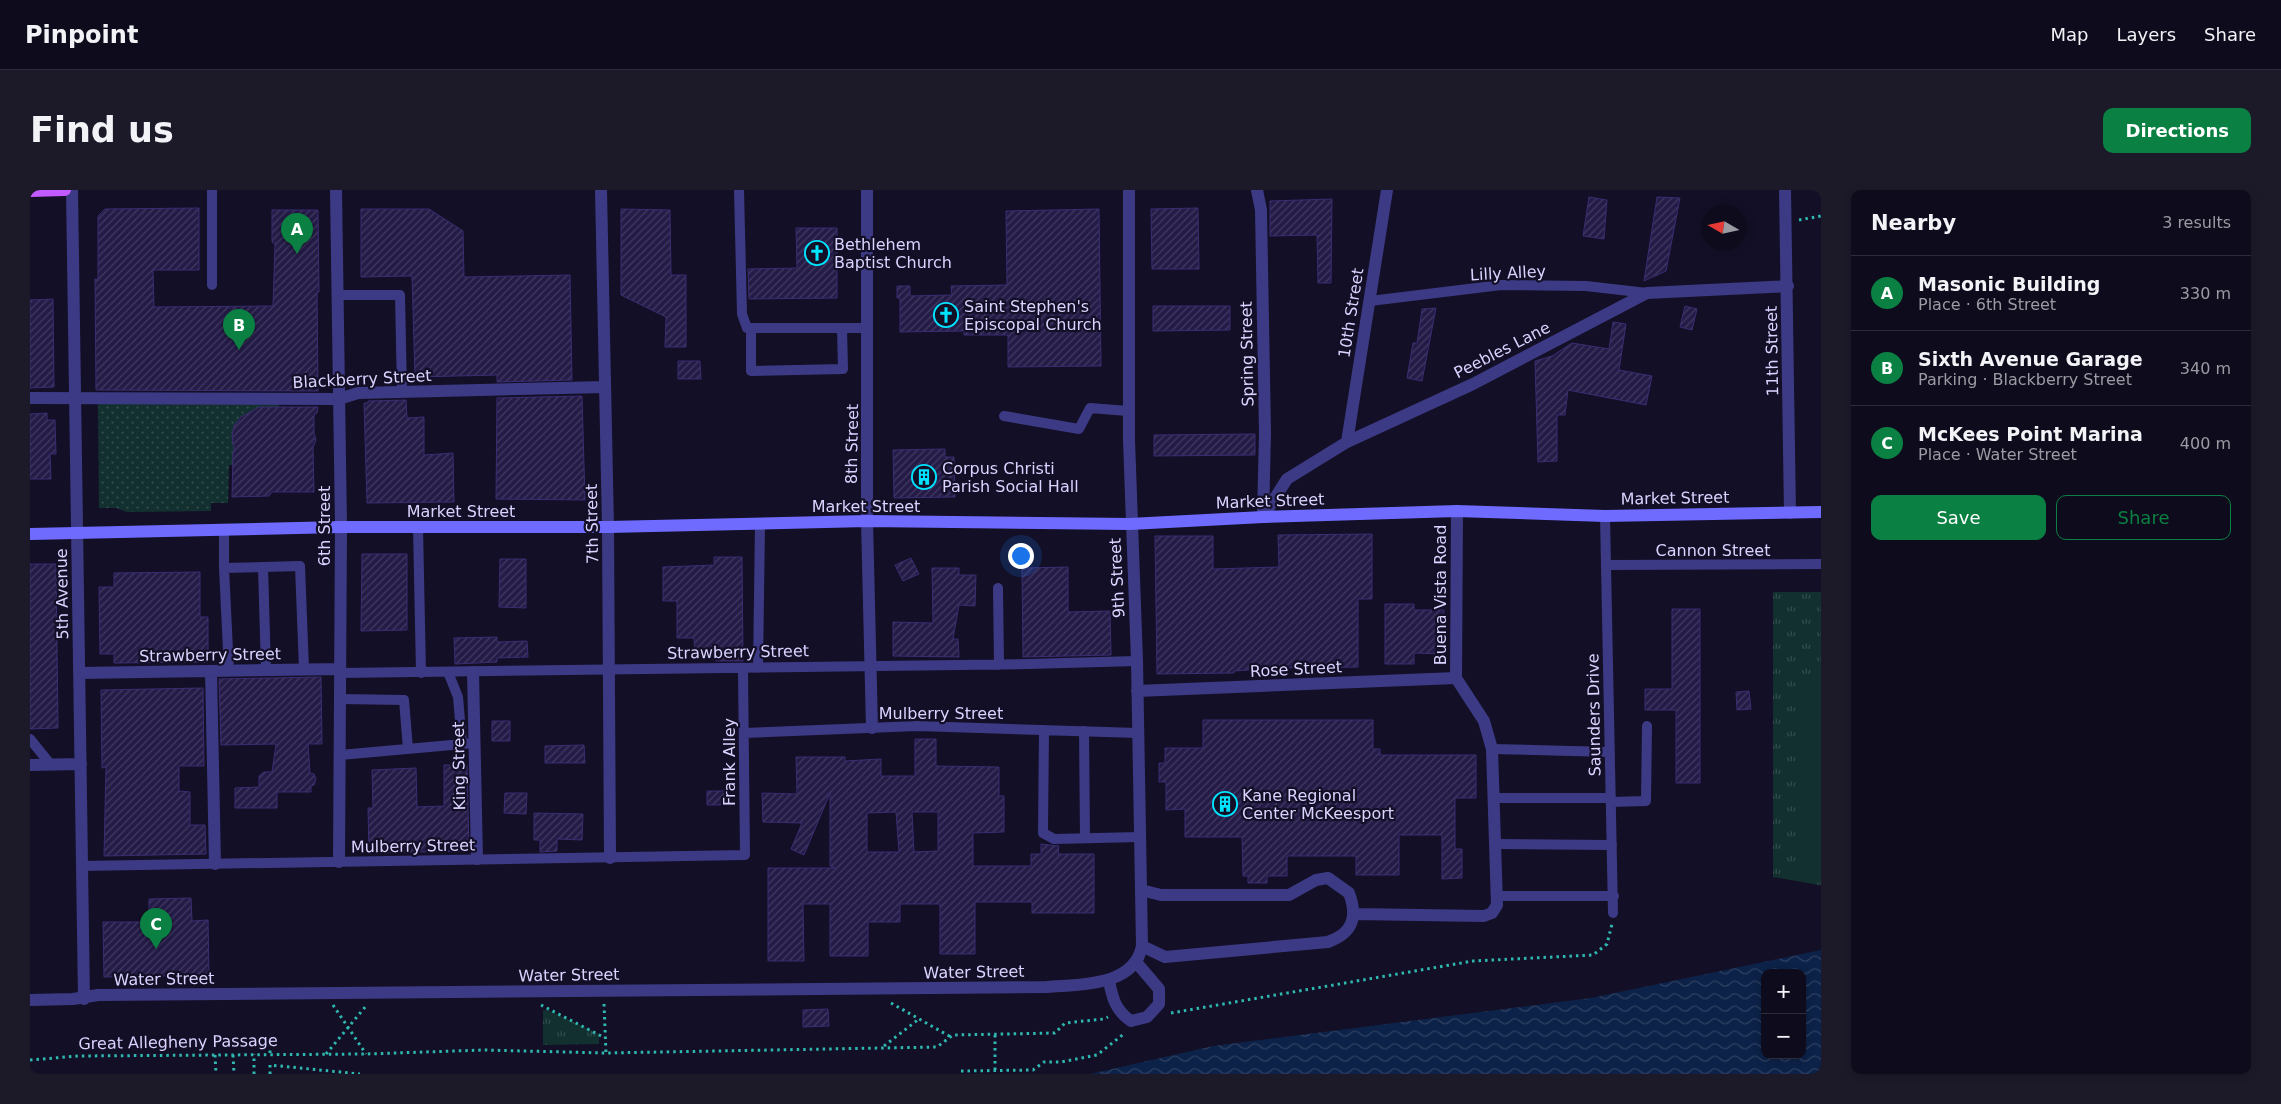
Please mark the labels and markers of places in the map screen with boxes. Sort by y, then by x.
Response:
pin: A [281,213,313,254]
place label: Bethlehem Baptist Church [834,235,952,272]
church icon: Bethlehem Baptist Church [804,240,830,266]
place label: Saint Stephen's Episcopal Church [964,297,1102,334]
church icon: Saint Stephen's Episcopal Church [933,302,959,328]
pin: B [223,309,255,350]
place label: Corpus Christi Parish Social Hall [942,459,1079,496]
building icon: Corpus Christi Parish Social Hall [911,464,937,490]
place label: Kane Regional Center McKeesport [1242,786,1394,823]
building icon: Kane Regional Center McKeesport [1212,791,1238,817]
pin: C [140,908,172,949]

